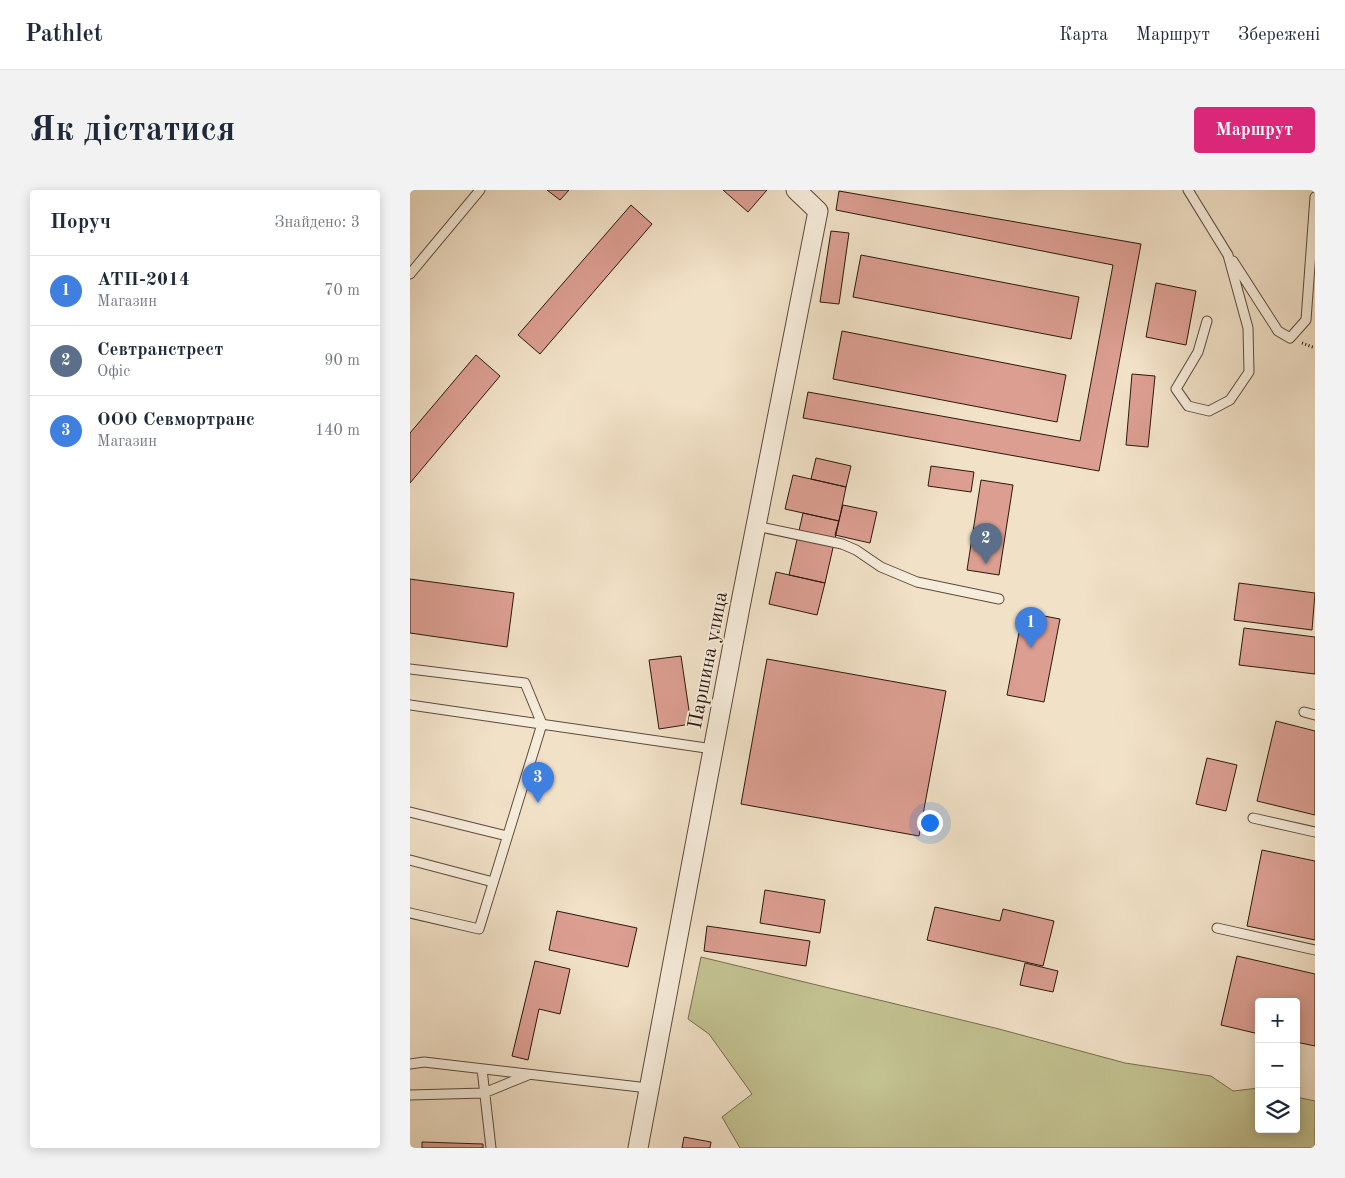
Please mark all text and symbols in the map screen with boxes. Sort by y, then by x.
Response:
text: Pathlet [25,23,103,47]
text: Карта [1059,26,1108,44]
text: Маршрут [1136,26,1210,44]
text: Збережені [1238,26,1320,44]
button: Маршрут [1194,107,1315,153]
text: Як дістатися [30,113,235,148]
text: Поруч [50,212,111,233]
text: Знайдено: 3 [275,215,360,231]
text: АТП-2014 [97,271,190,290]
text: 1 [61,283,71,299]
text: 70 m [324,283,360,299]
text: Магазин [97,294,157,310]
text: Севтранстрест [97,341,223,360]
text: 2 [61,353,71,369]
text: 90 m [324,353,360,369]
text: Офіс [97,364,130,380]
text: ООО Севмортранс [97,411,255,430]
text: 3 [61,423,71,439]
text: 140 m [315,423,360,439]
text: Магазин [97,434,157,450]
pin: 2 [970,523,1002,564]
street label: Паршина улица [686,590,732,731]
pin: 1 [1015,607,1047,648]
pin: 3 [522,762,554,803]
your location [917,810,943,836]
map controls [1255,998,1300,1133]
button: + [1255,998,1300,1043]
button: − [1255,1043,1300,1088]
button: layers [1255,1088,1300,1133]

